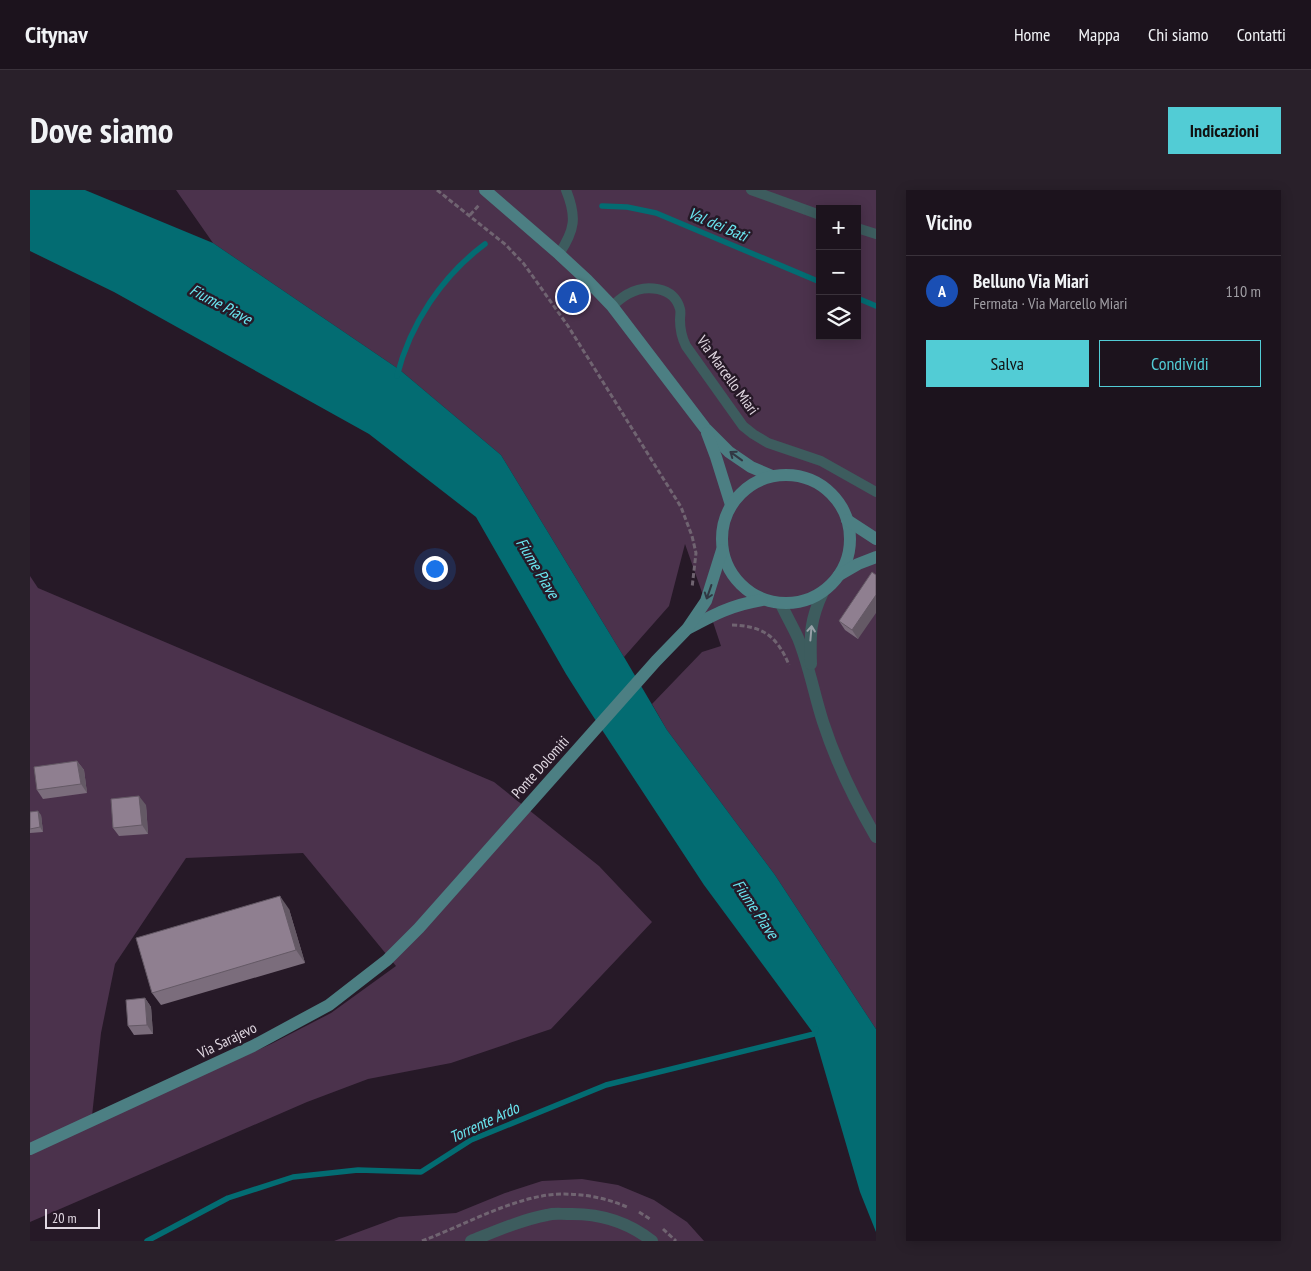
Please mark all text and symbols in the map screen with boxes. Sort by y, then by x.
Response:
text: Citynav [25,19,88,50]
text: Home [1014,23,1051,46]
text: Mappa [1079,23,1120,46]
text: Chi siamo [1148,23,1209,46]
text: Contatti [1237,23,1286,46]
text: Dove siamo [30,107,173,153]
button: Indicazioni [1168,107,1281,154]
water label: Val dei Bati [685,203,753,246]
map controls [816,205,861,340]
button: + [816,205,861,250]
text: Vicino [926,209,972,236]
button: − [816,250,861,295]
text: Belluno Via Miari [973,269,1089,293]
pin: A [557,278,589,316]
water label: Fiume Piave [187,279,257,329]
text: A [938,281,946,301]
text: 110 m [1226,281,1261,301]
text: Fermata · Via Marcello Miari [973,293,1127,313]
button: layers [816,295,861,340]
street label: Via Marcello Miari [692,331,763,418]
button: Salva [926,340,1089,387]
button: Condividi [1099,340,1261,387]
one-way arrow [729,451,743,461]
water label: Fiume Piave [512,534,565,603]
your location [422,556,448,582]
one-way arrow [704,583,713,599]
one-way arrow [806,625,816,641]
street label: Ponte Dolomiti [507,732,573,802]
water label: Fiume Piave [729,875,784,944]
street label: Via Sarajevo [193,1018,260,1063]
water label: Torrente Ardo [446,1097,523,1147]
scale bar [45,1206,100,1229]
text: 20 m [52,1209,77,1227]

